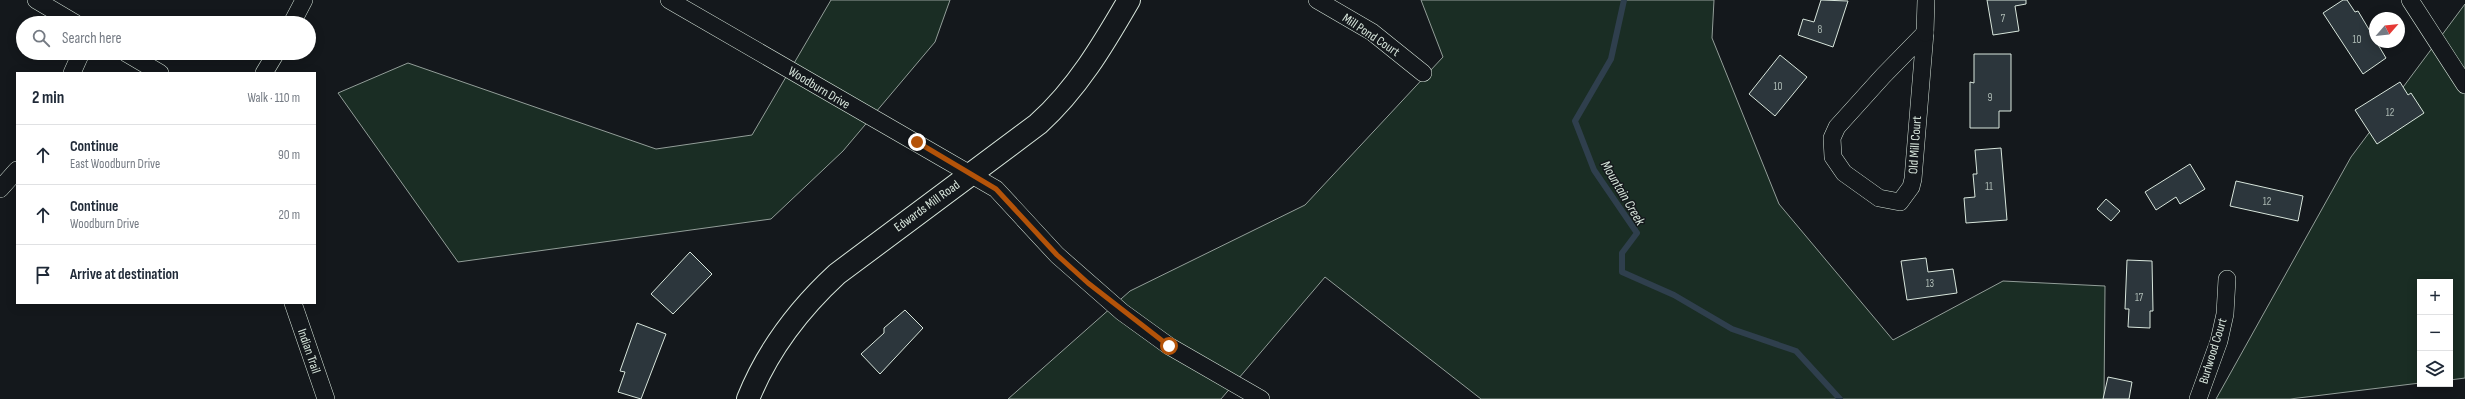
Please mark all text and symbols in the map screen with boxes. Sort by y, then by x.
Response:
street label: Mill Pond Court [1339,10,1403,60]
house number: 7 [2001,12,2006,25]
north arrow [2369,12,2405,48]
search box [16,16,316,60]
house number: 8 [1818,23,1823,36]
icon: search [30,27,52,49]
text: Search here [62,29,122,48]
house number: 10 [2353,33,2361,46]
street label: Woodburn Drive [785,63,853,113]
house number: 10 [1774,80,1782,93]
text: 2 min [32,88,64,108]
text: Walk · 110 m [247,90,300,106]
house number: 9 [1988,91,1993,104]
house number: 12 [2386,106,2395,119]
street label: Old Mill Court [1905,115,1925,175]
route end [908,133,926,151]
text: Continue [70,137,119,156]
icon: ahead [32,144,54,166]
text: 90 m [278,147,300,163]
text: East Woodburn Drive [70,156,160,172]
water label: Mountain Creek [1597,158,1649,229]
street label: Edwards Mill Road [891,177,963,235]
house number: 11 [1985,180,1993,193]
house number: 12 [2263,195,2272,208]
text: Continue [70,197,119,216]
icon: ahead [32,204,54,226]
text: 20 m [278,207,300,223]
text: Woodburn Drive [70,216,139,232]
icon: arrive [32,264,54,286]
text: Arrive at destination [70,265,179,284]
house number: 13 [1926,277,1935,290]
map controls [2417,279,2453,387]
button: + [2417,279,2453,315]
house number: 17 [2135,291,2144,304]
button: − [2417,315,2453,351]
street label: Burlwood Court [2195,316,2231,386]
street label: Indian Trail [294,326,324,376]
route start [1160,337,1178,355]
button: layers [2417,351,2453,387]

